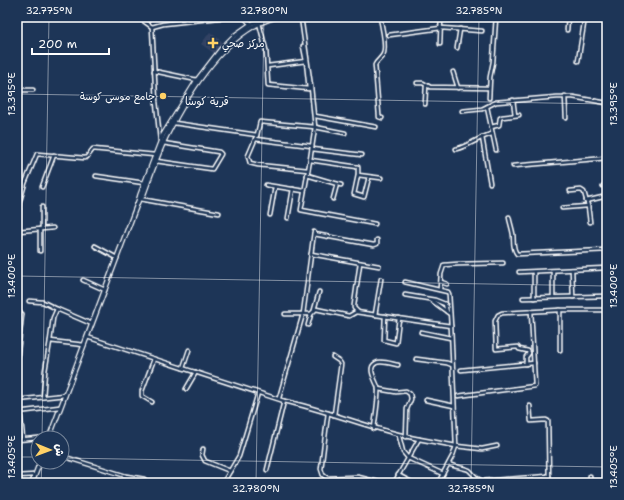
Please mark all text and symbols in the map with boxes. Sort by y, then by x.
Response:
text: 32.775°N [26,4,72,17]
text: 32.780°N [240,4,288,17]
text: 32.785°N [456,4,503,17]
scale bar [32,30,109,56]
text: 200 m [38,36,77,52]
marker: مركز صحي [207,37,219,49]
place label: مركز صحي [222,37,265,53]
text: 13.395°E [5,72,18,116]
text: 13.395°E [607,82,620,126]
place label: جامع موسى كوسة [80,90,155,105]
marker: جامع موسى كوسة [158,91,168,101]
district label: قرية كوسا [185,94,229,109]
text: 13.400°E [5,254,18,298]
text: 13.400°E [607,264,620,308]
north arrow [30,430,70,470]
text: 13.405°E [5,435,18,479]
text: ش [52,444,67,456]
text: 13.405°E [607,445,620,489]
text: 32.780°N [232,482,280,495]
text: 32.785°N [448,482,495,495]

